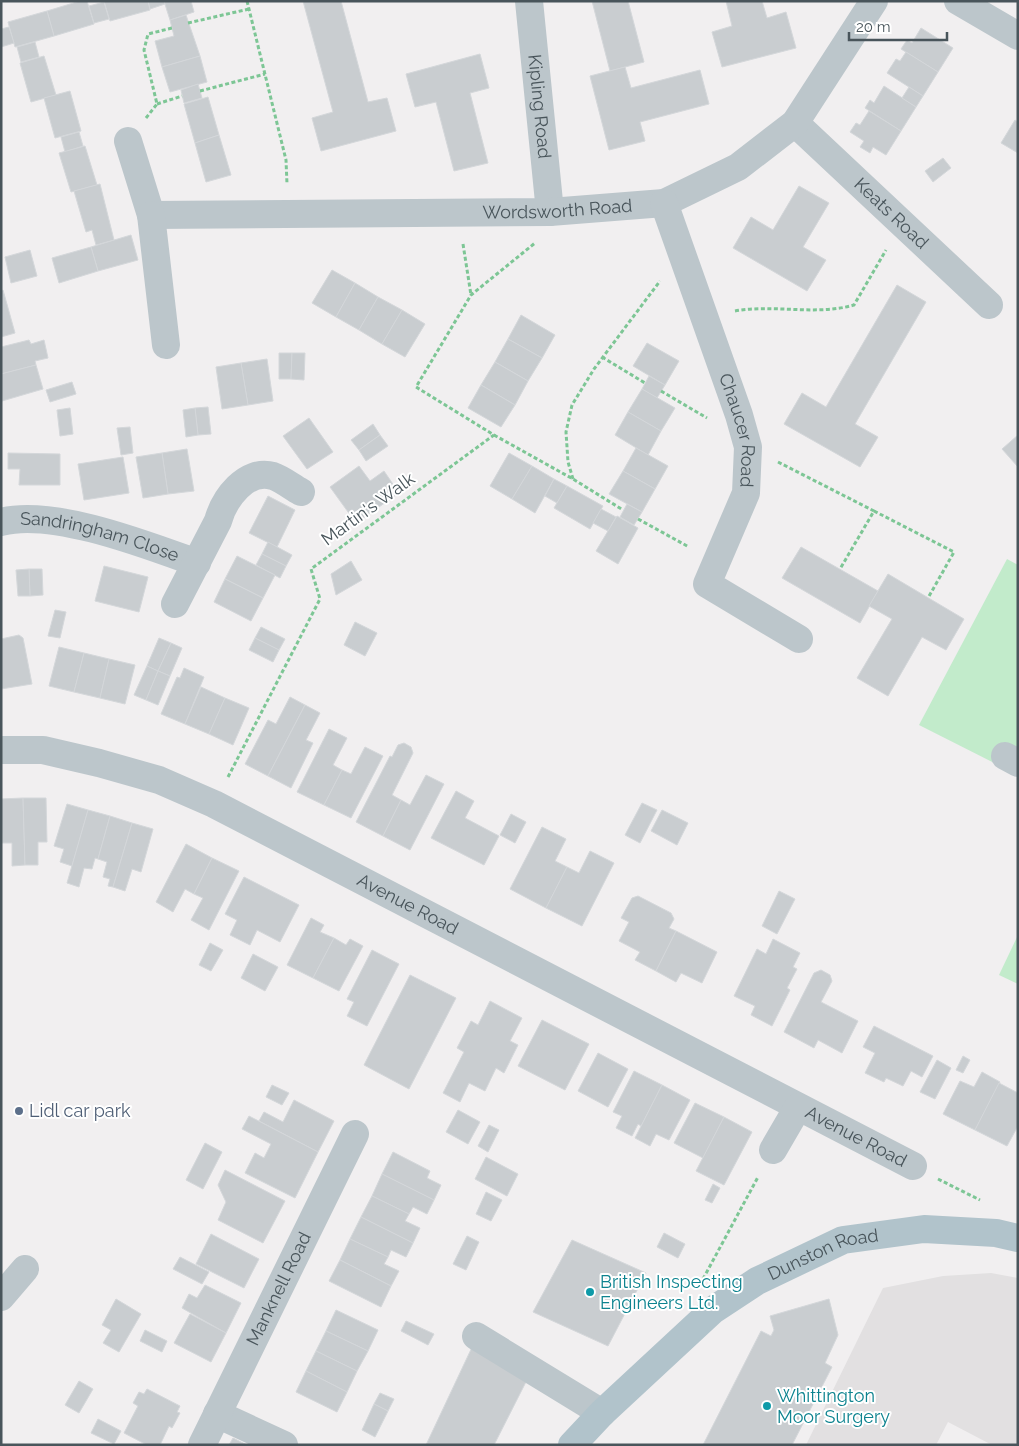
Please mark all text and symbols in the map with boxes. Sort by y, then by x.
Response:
scale bar [849,10,946,42]
text: 20 m [856,18,891,36]
street label: Kipling Road [524,53,556,160]
street label: Keats Road [850,173,933,253]
street label: Wordsworth Road [482,195,633,223]
street label: Chaucer Road [715,370,759,488]
street label: Martin's Walk [317,467,419,550]
street label: Sandringham Close [20,508,182,566]
street label: Avenue Road [354,869,462,939]
place label: Lidl car park [29,1100,131,1121]
street label: Avenue Road [802,1101,910,1171]
marker: Lidl car park [13,1105,25,1117]
street label: Dunston Road [764,1224,880,1284]
street label: Manknell Road [242,1229,315,1349]
place label: British Inspecting Engineers Ltd. [600,1271,743,1313]
marker: British Inspecting Engineers Ltd. [584,1286,596,1298]
place label: Whittington Moor Surgery [777,1385,890,1427]
marker: Whittington Moor Surgery [761,1400,773,1412]

